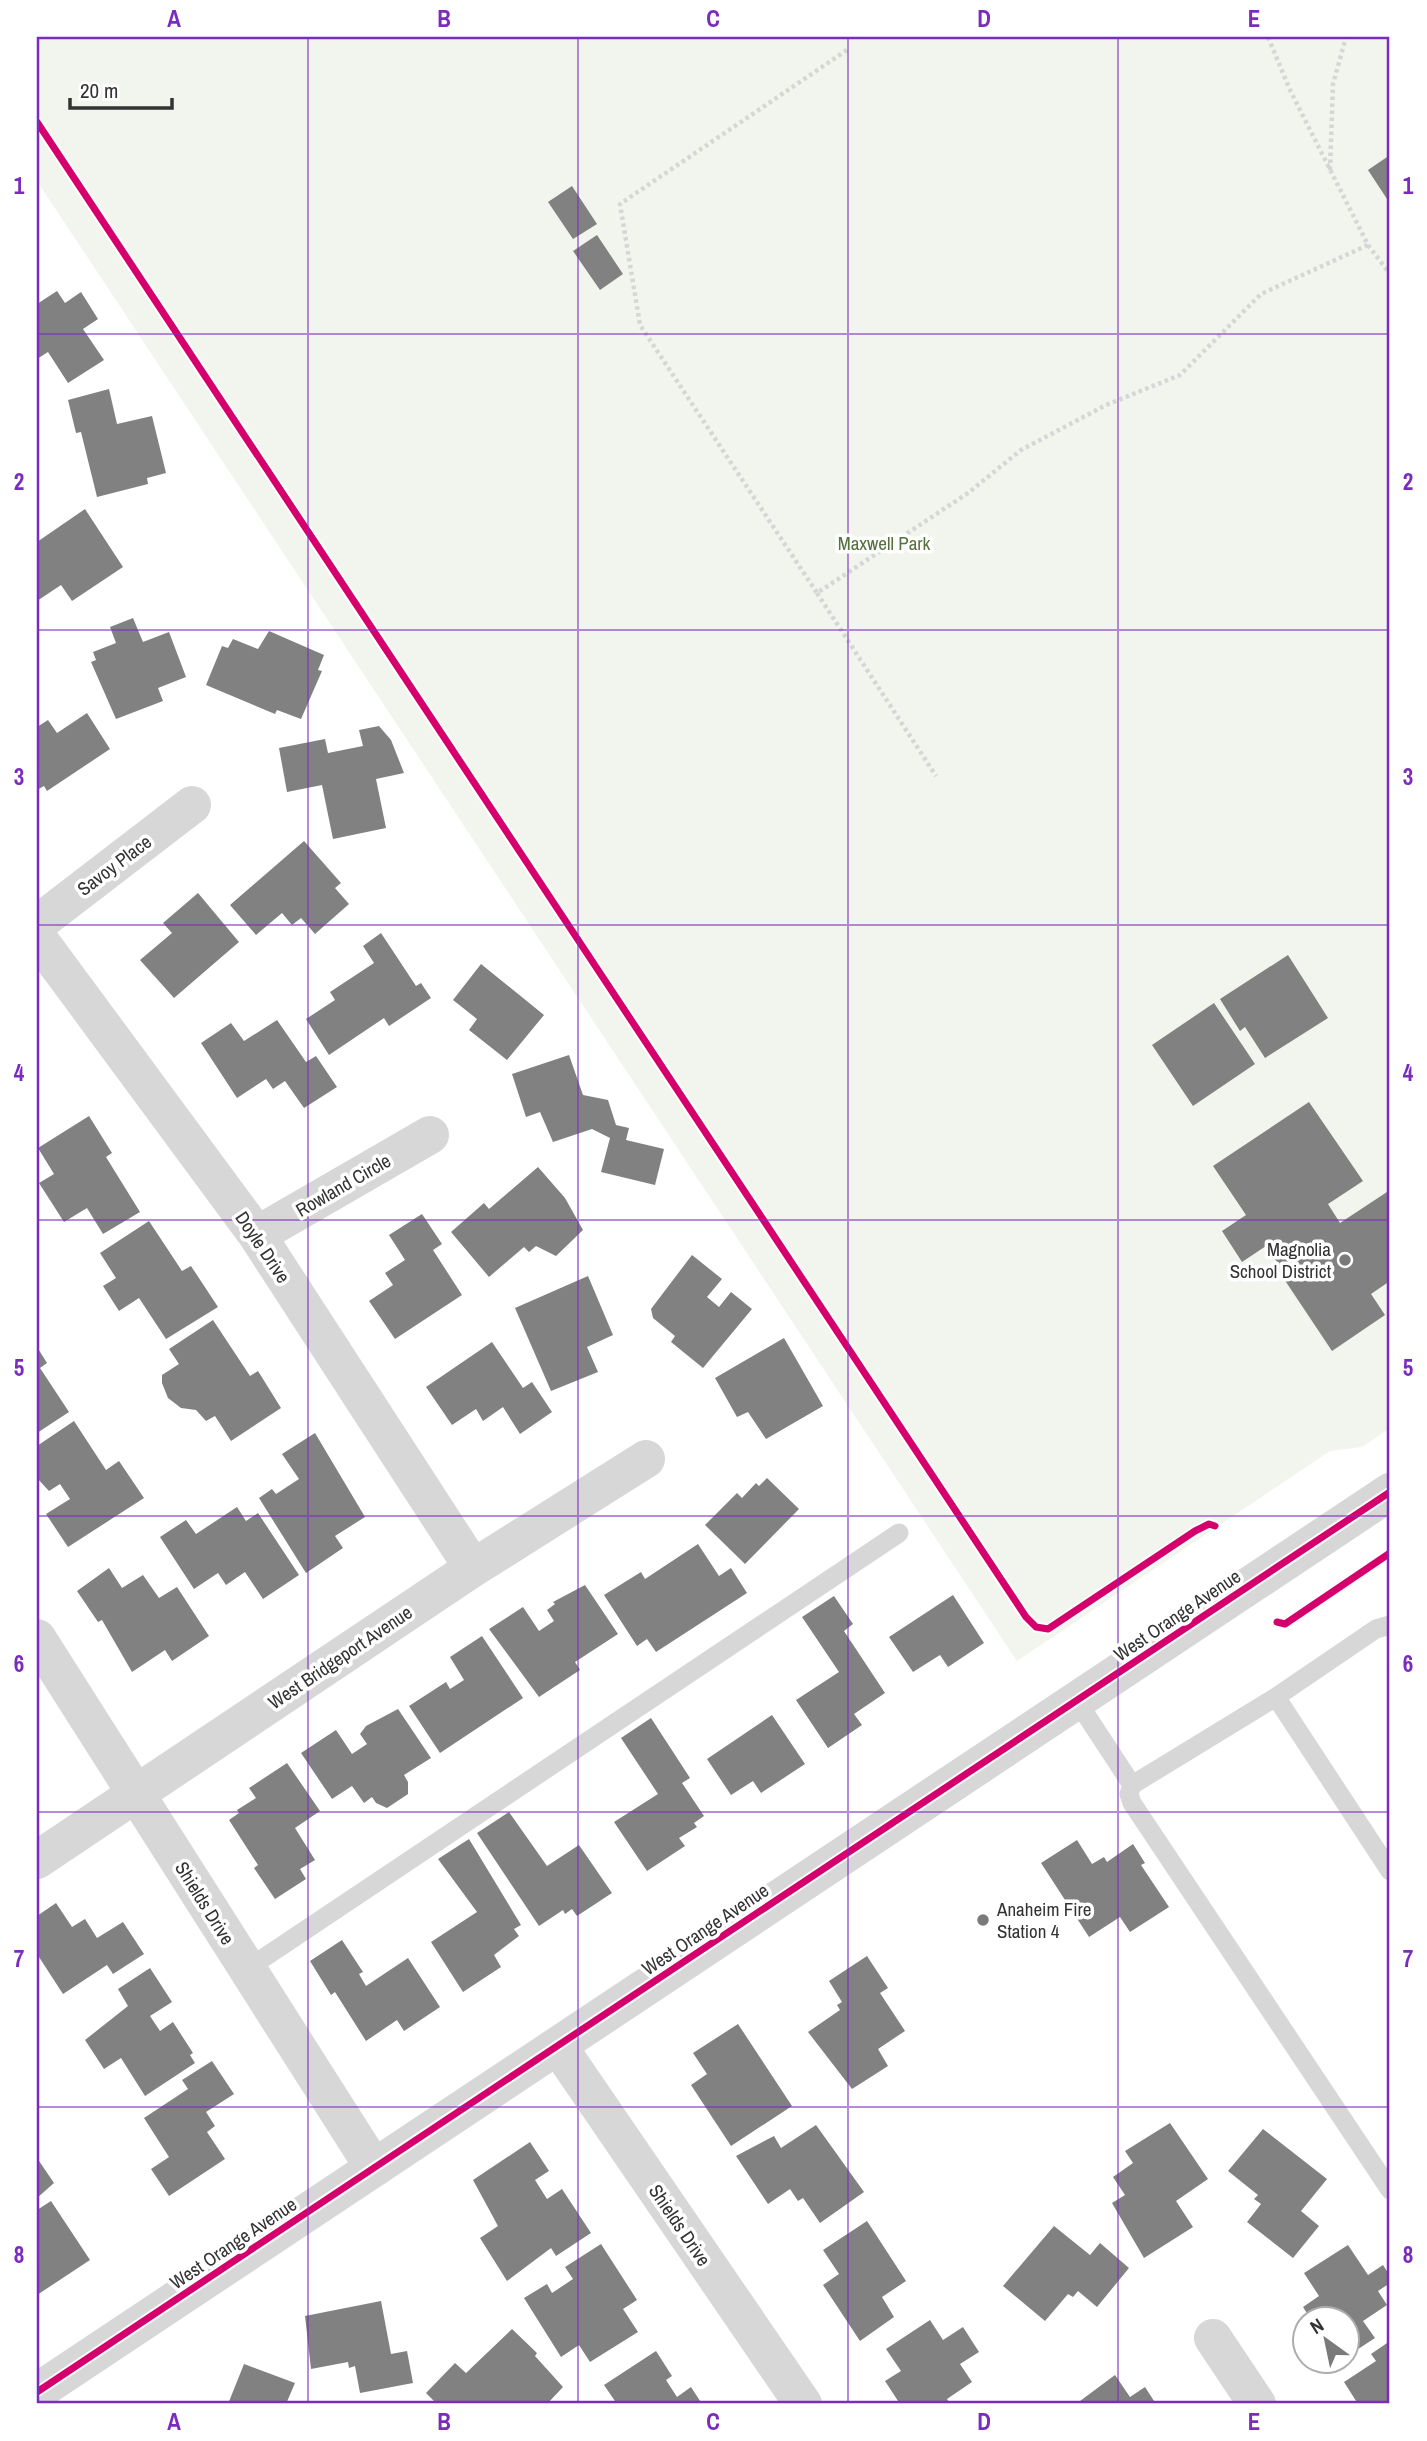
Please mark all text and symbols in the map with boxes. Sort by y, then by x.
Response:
text: A [167,3,181,34]
text: B [437,3,451,34]
text: C [706,3,720,34]
text: D [977,3,991,34]
text: E [1248,3,1260,34]
scale bar [70,66,172,110]
text: 20 m [80,76,118,105]
text: 1 [14,170,25,201]
text: 1 [1403,170,1414,201]
text: 2 [14,466,24,497]
text: 2 [1403,466,1413,497]
park label: Maxwell Park [838,530,931,556]
text: 3 [14,761,24,792]
text: 3 [1403,761,1413,792]
street label: Savoy Place [72,829,156,901]
text: 4 [14,1057,25,1088]
text: 4 [1403,1057,1414,1088]
street label: Rowland Circle [291,1147,395,1223]
street label: Doyle Drive [229,1206,297,1288]
place label: Magnolia School District [1230,1236,1332,1284]
marker: Magnolia School District [1337,1252,1353,1268]
text: 5 [14,1352,24,1383]
text: 5 [1403,1352,1413,1383]
street label: West Orange Avenue [1109,1563,1245,1667]
street label: West Bridgeport Avenue [263,1599,417,1715]
text: 6 [14,1648,24,1679]
text: 6 [1403,1648,1413,1679]
street label: Shields Drive [169,1856,241,1950]
street label: West Orange Avenue [637,1877,773,1981]
place label: Anaheim Fire Station 4 [996,1896,1091,1944]
marker: Anaheim Fire Station 4 [975,1912,991,1928]
text: 7 [14,1943,24,1974]
text: 7 [1403,1943,1413,1974]
street label: Shields Drive [643,2179,717,2271]
street label: West Orange Avenue [165,2191,301,2295]
text: 8 [14,2239,24,2270]
text: 8 [1403,2239,1413,2270]
north arrow [1290,2304,1360,2374]
text: N [1305,2312,1329,2340]
text: A [167,2406,181,2437]
text: B [437,2406,451,2437]
text: C [706,2406,720,2437]
text: D [977,2406,991,2437]
text: E [1248,2406,1260,2437]

